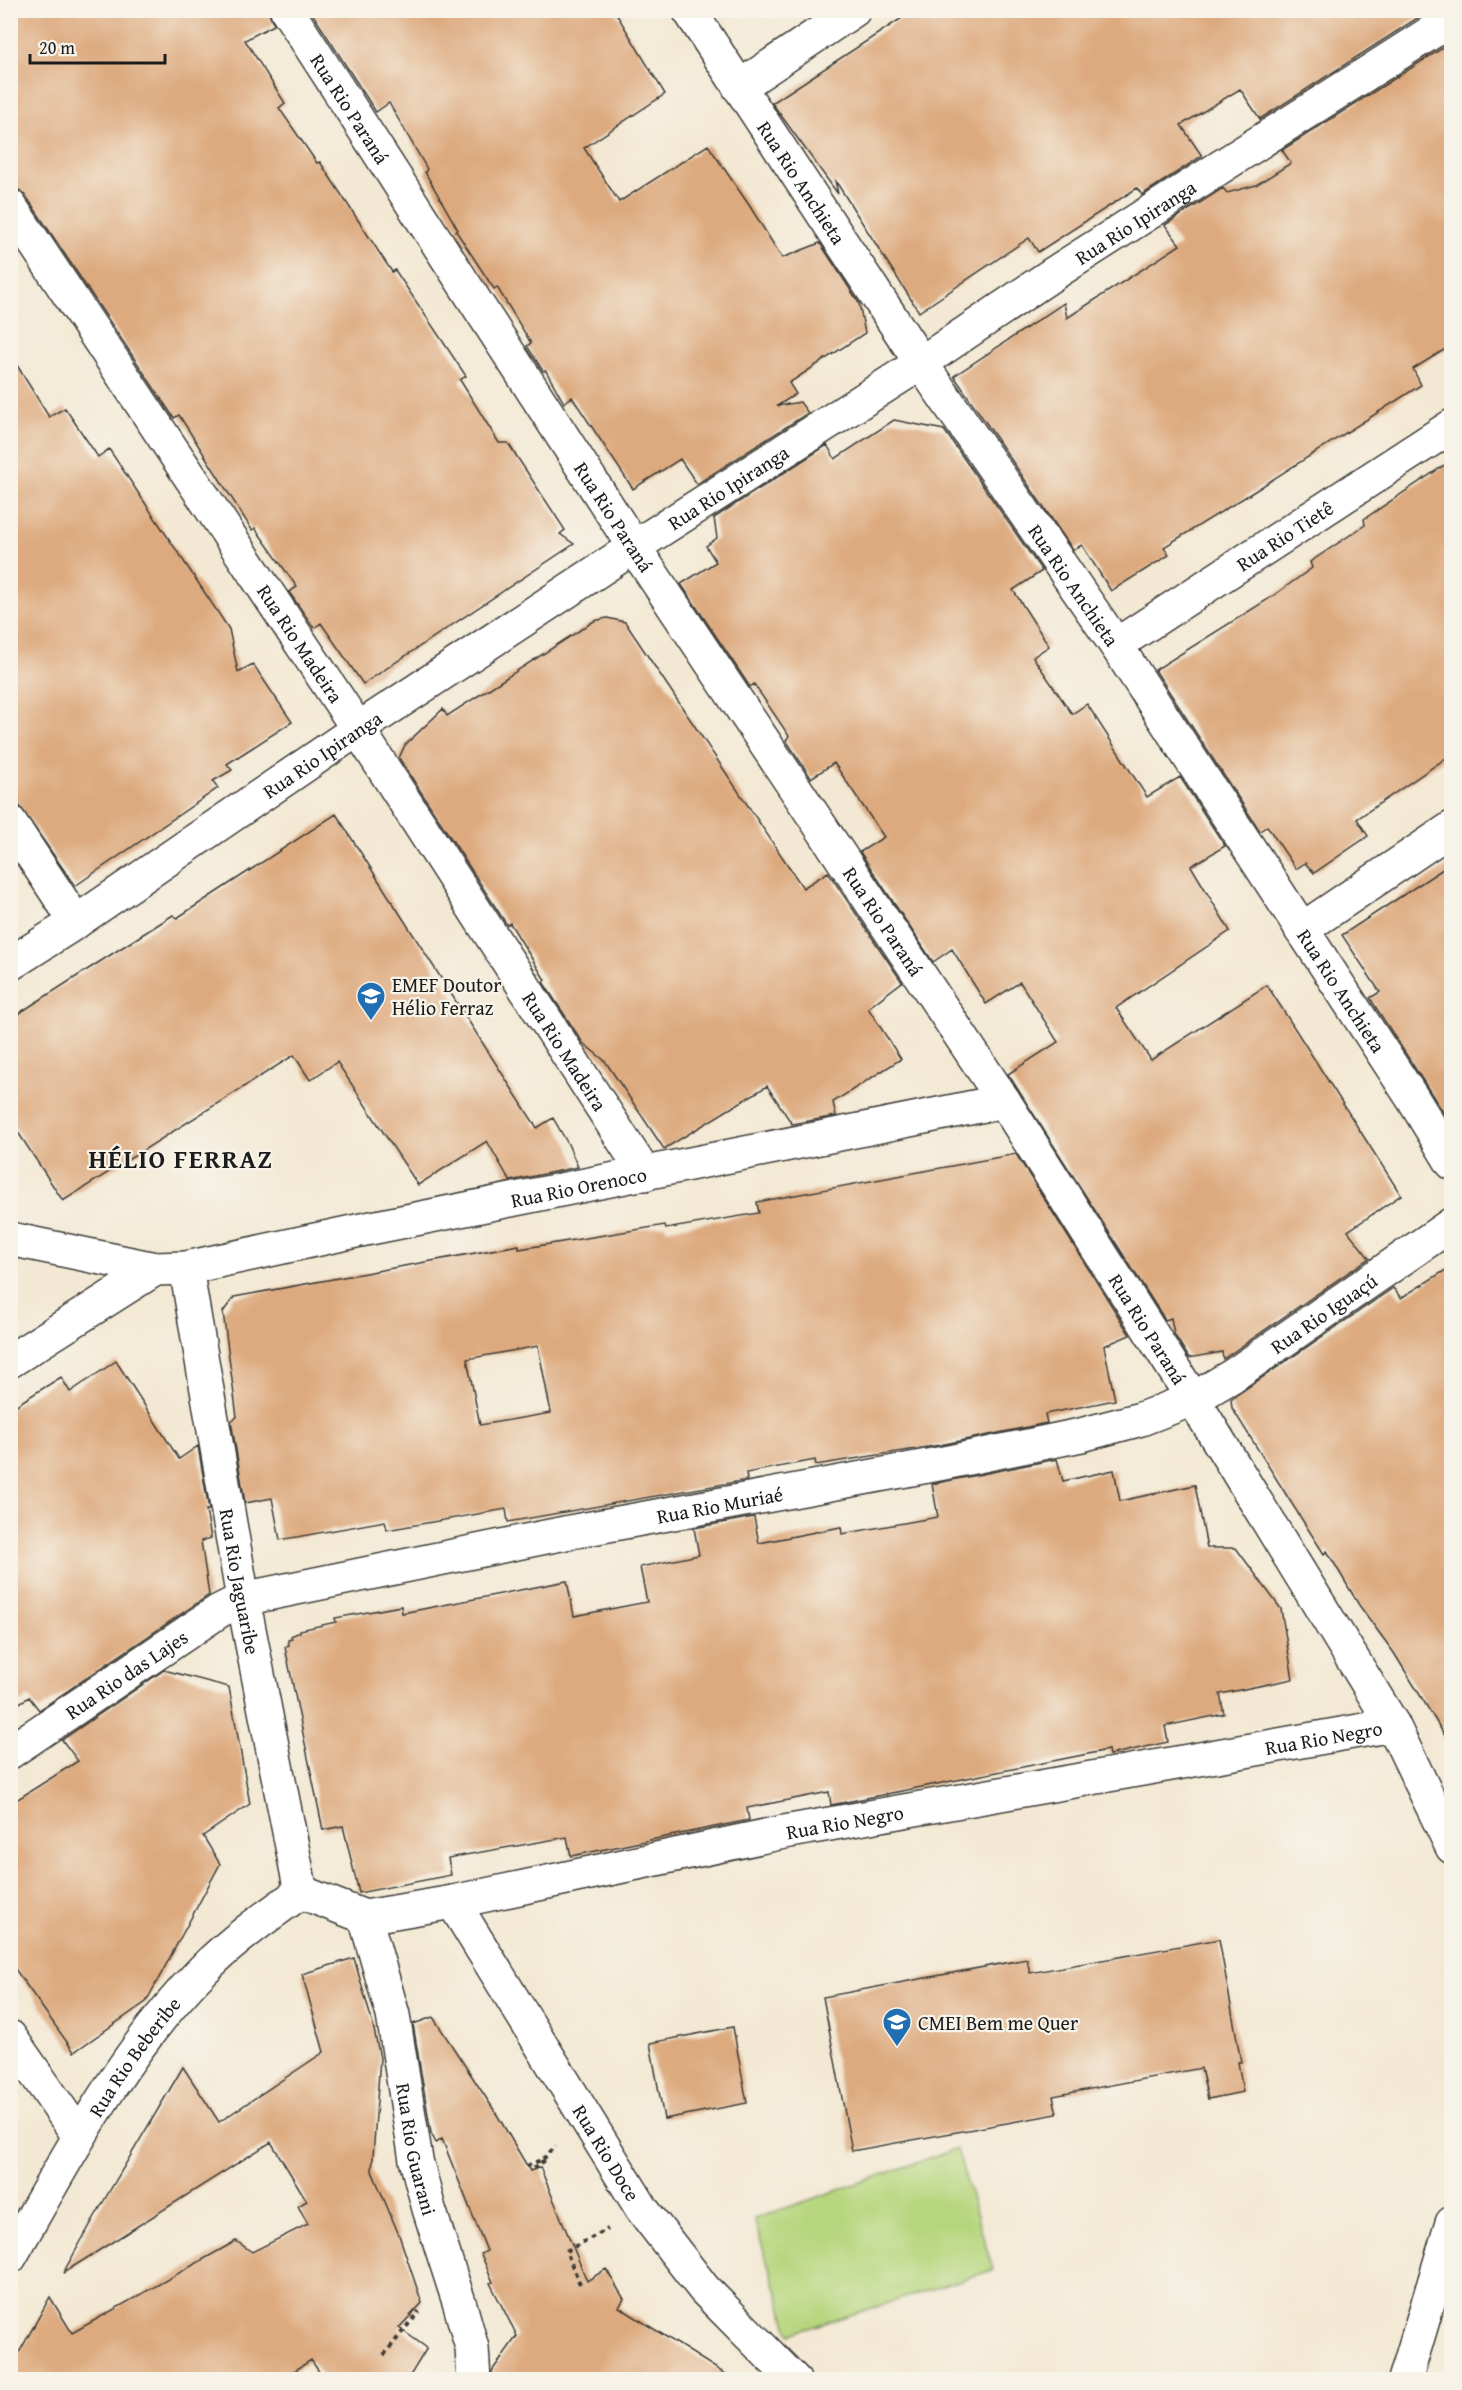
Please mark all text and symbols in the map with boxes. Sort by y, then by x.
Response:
scale bar [30,27,165,65]
text: 20 m [39,34,75,61]
street label: Rua Rio Paraná [304,47,397,170]
street label: Rua Rio Anchieta [751,115,854,250]
street label: Rua Rio Ipiranga [1069,172,1202,271]
street label: Rua Rio Ipiranga [662,437,794,536]
street label: Rua Rio Paraná [568,456,661,578]
street label: Rua Rio Tietê [1230,493,1339,578]
street label: Rua Rio Anchieta [1022,518,1127,652]
street label: Rua Rio Madeira [251,578,351,709]
street label: Rua Rio Ipiranga [256,703,388,805]
street label: Rua Rio Paraná [837,860,931,982]
street label: Rua Rio Anchieta [1291,923,1393,1058]
place label: EMEF Doutor Hélio Ferraz [392,970,501,1022]
school or university icon: EMEF Doutor Hélio Ferraz [355,980,387,1022]
street label: Rua Rio Madeira [516,985,615,1117]
district label: HÉLIO FERRAZ [89,1139,273,1178]
street label: Rua Rio Orenoco [508,1159,649,1214]
street label: Rua Rio Iguaçú [1264,1266,1383,1360]
street label: Rua Rio Paraná [1102,1267,1195,1390]
street label: Rua Rio Muriaé [654,1479,785,1530]
street label: Rua Rio Jaguaribe [213,1506,268,1657]
street label: Rua Rio das Lajes [59,1622,193,1726]
street label: Rua Rio Negro [1263,1713,1384,1762]
street label: Rua Rio Negro [784,1797,906,1846]
street label: Rua Rio Beberibe [81,1990,187,2122]
school or university icon: CMEI Bem me Quer [881,2006,913,2048]
place label: CMEI Bem me Quer [918,2008,1078,2037]
street label: Rua Rio Guarani [389,2081,445,2219]
street label: Rua Rio Doce [566,2099,648,2206]

